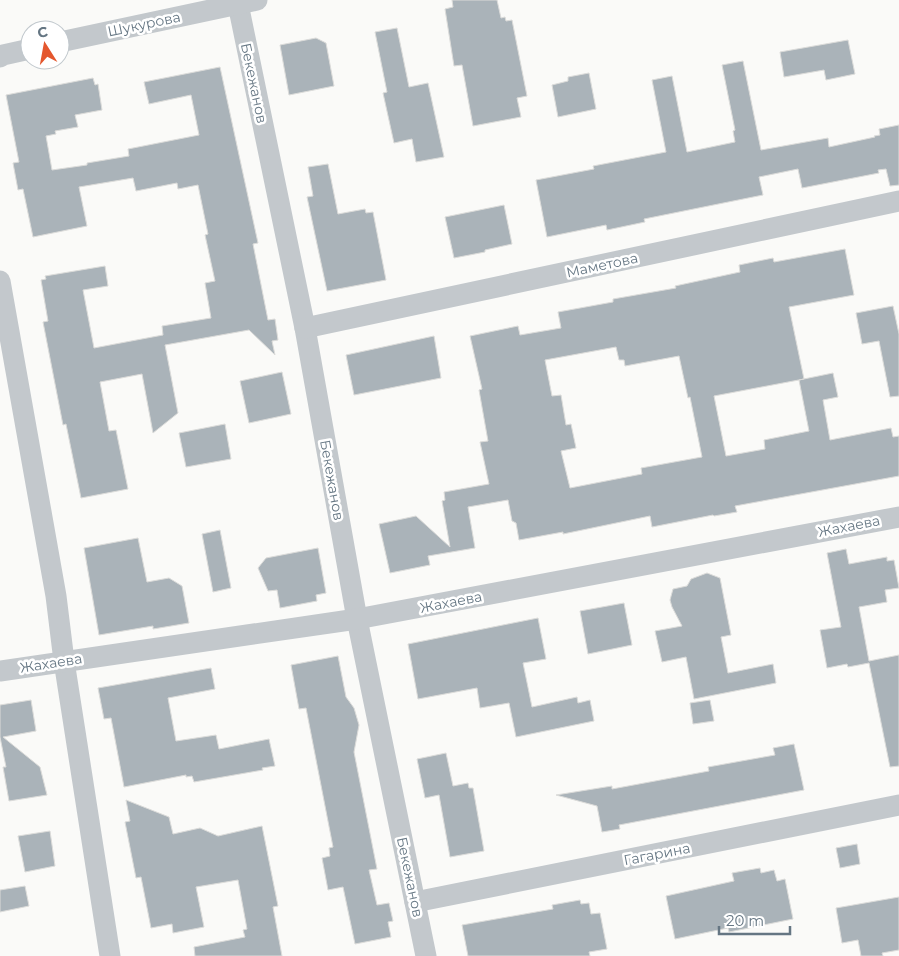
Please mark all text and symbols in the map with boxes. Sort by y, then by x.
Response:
street label: Шукурова [106,8,182,40]
north arrow [20,20,70,70]
text: С [36,22,49,42]
street label: Бекежанов [237,41,271,125]
street label: Маметова [564,249,640,281]
street label: Бекежанов [316,438,348,522]
street label: Жахаева [816,511,882,541]
street label: Жахаева [418,587,484,617]
street label: Жахаева [19,649,83,677]
street label: Бекежанов [393,835,427,919]
street label: Гагарина [622,839,692,869]
scale bar [719,904,790,936]
text: 20 m [726,911,764,930]

